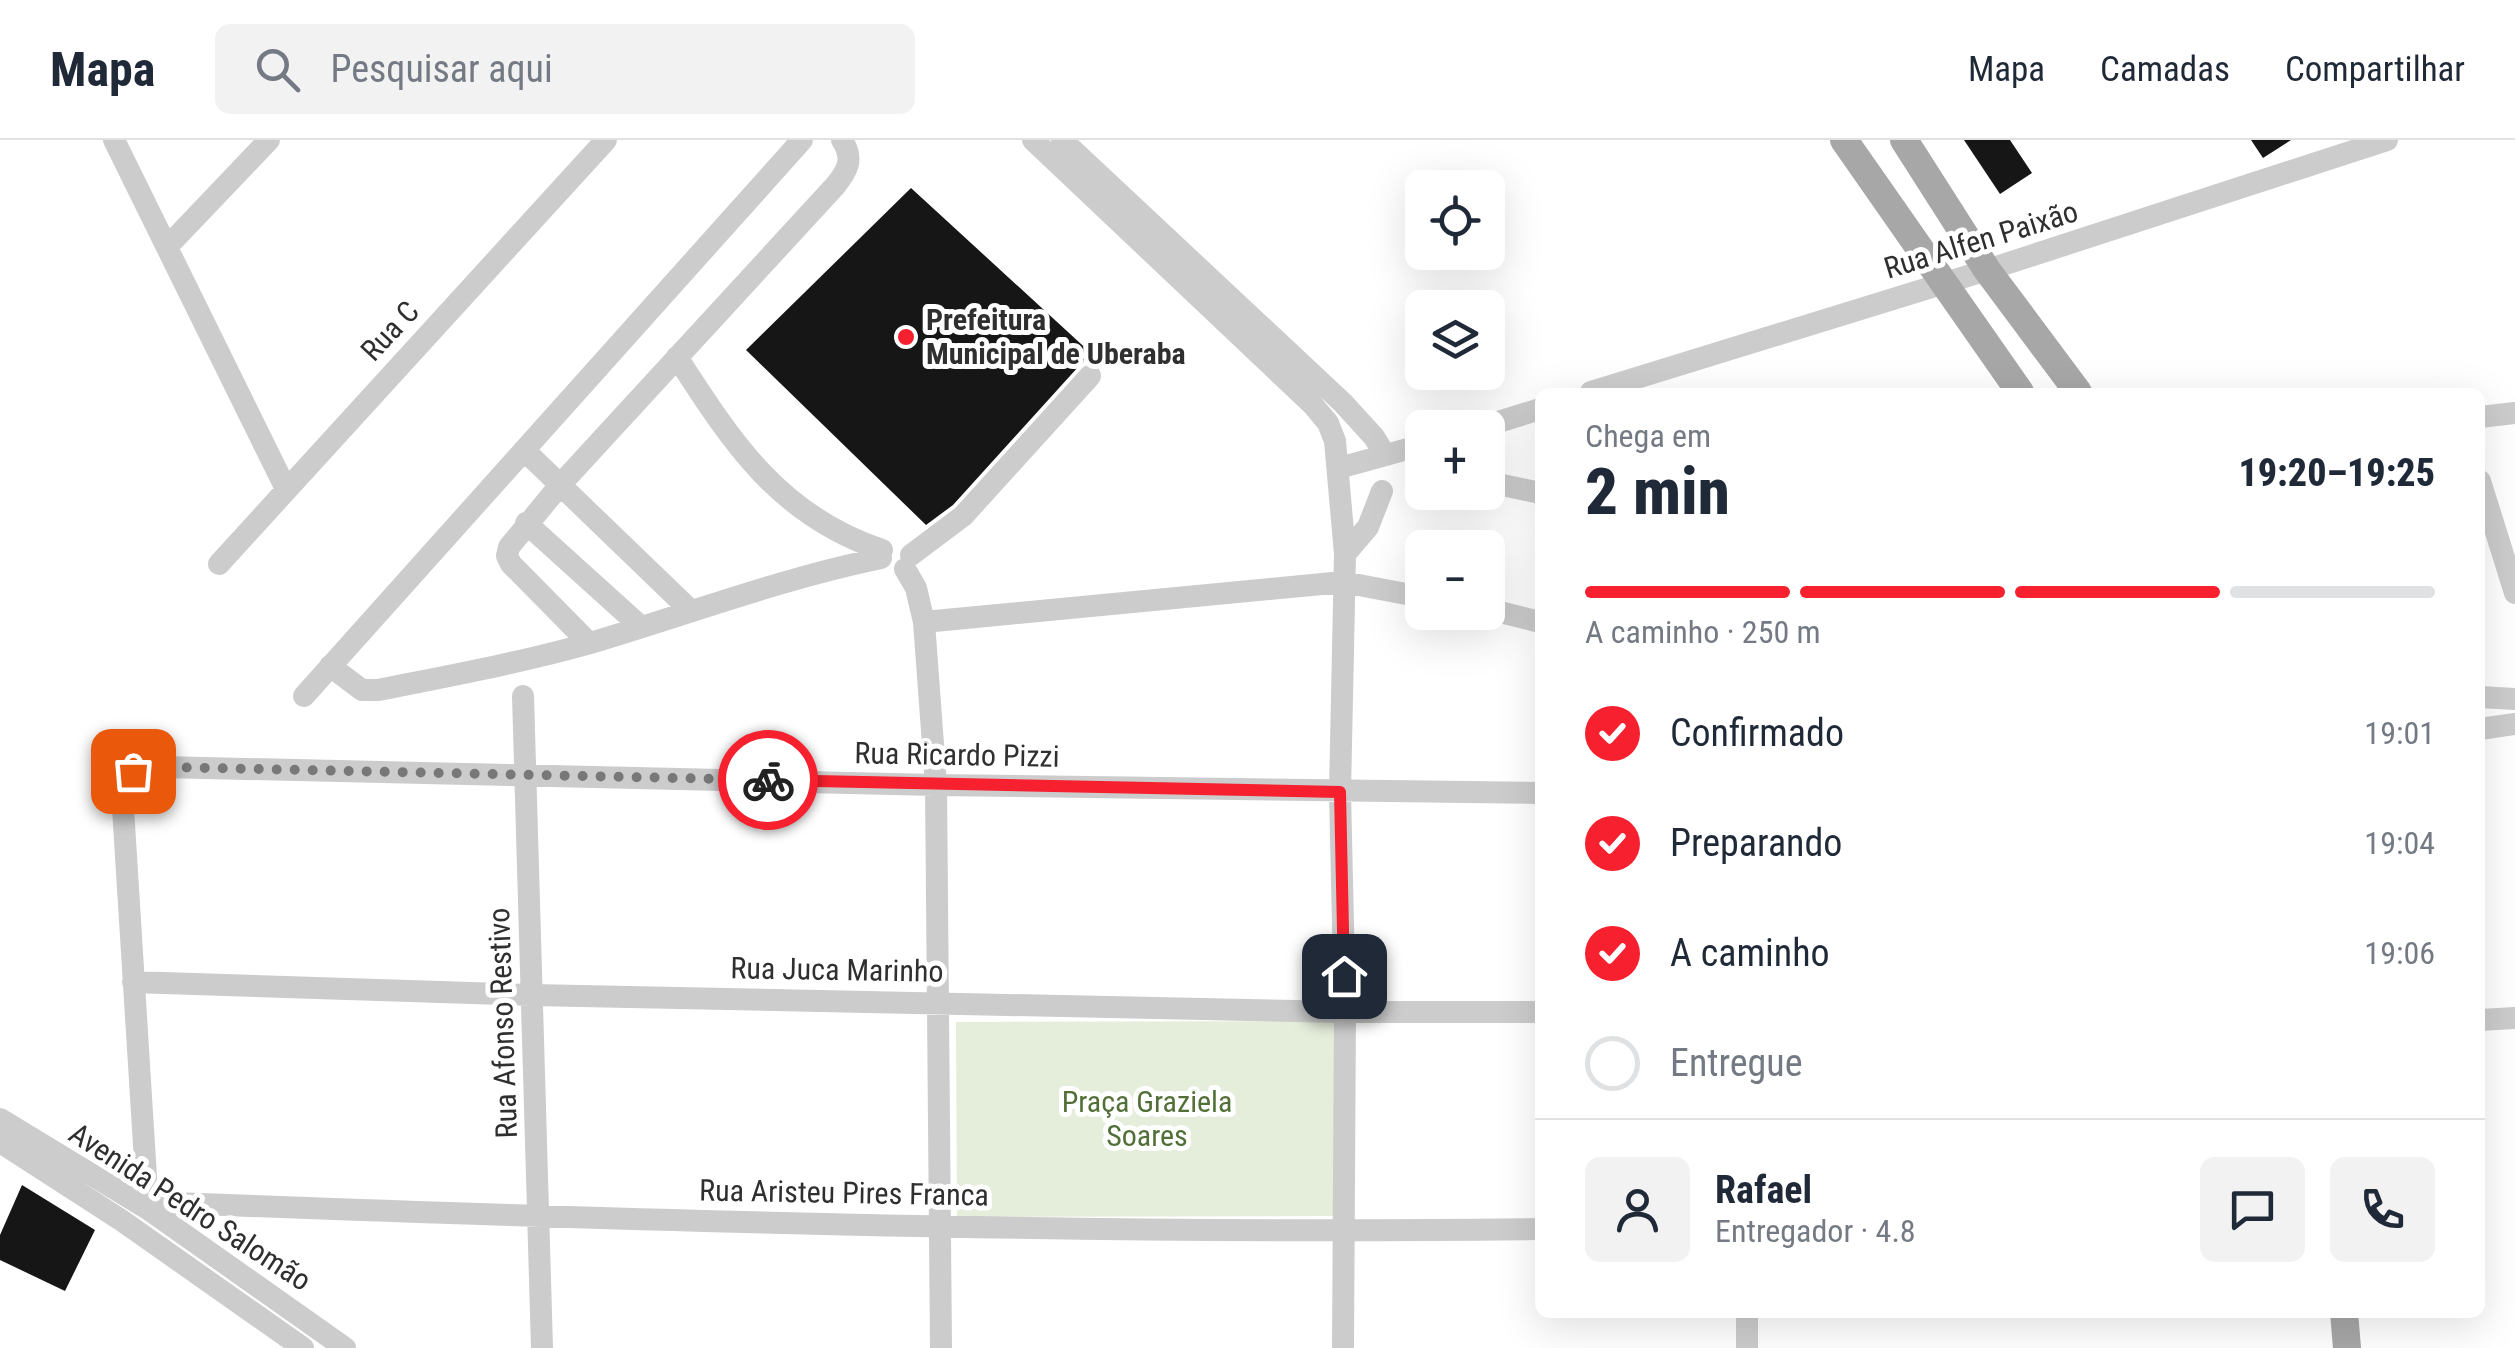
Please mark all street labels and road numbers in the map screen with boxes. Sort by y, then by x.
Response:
street label: Rua Alfen Paixão [1880,193,2082,286]
street label: Rua C [353,294,426,368]
street label: Rua Ricardo Pizzi [854,735,1060,774]
street label: Rua Afonso Restivo [481,907,524,1139]
street label: Rua Juca Marinho [730,950,944,989]
street label: Avenida Pedro Salomão [63,1115,318,1298]
street label: Rua Aristeu Pires Franca [699,1172,989,1213]

